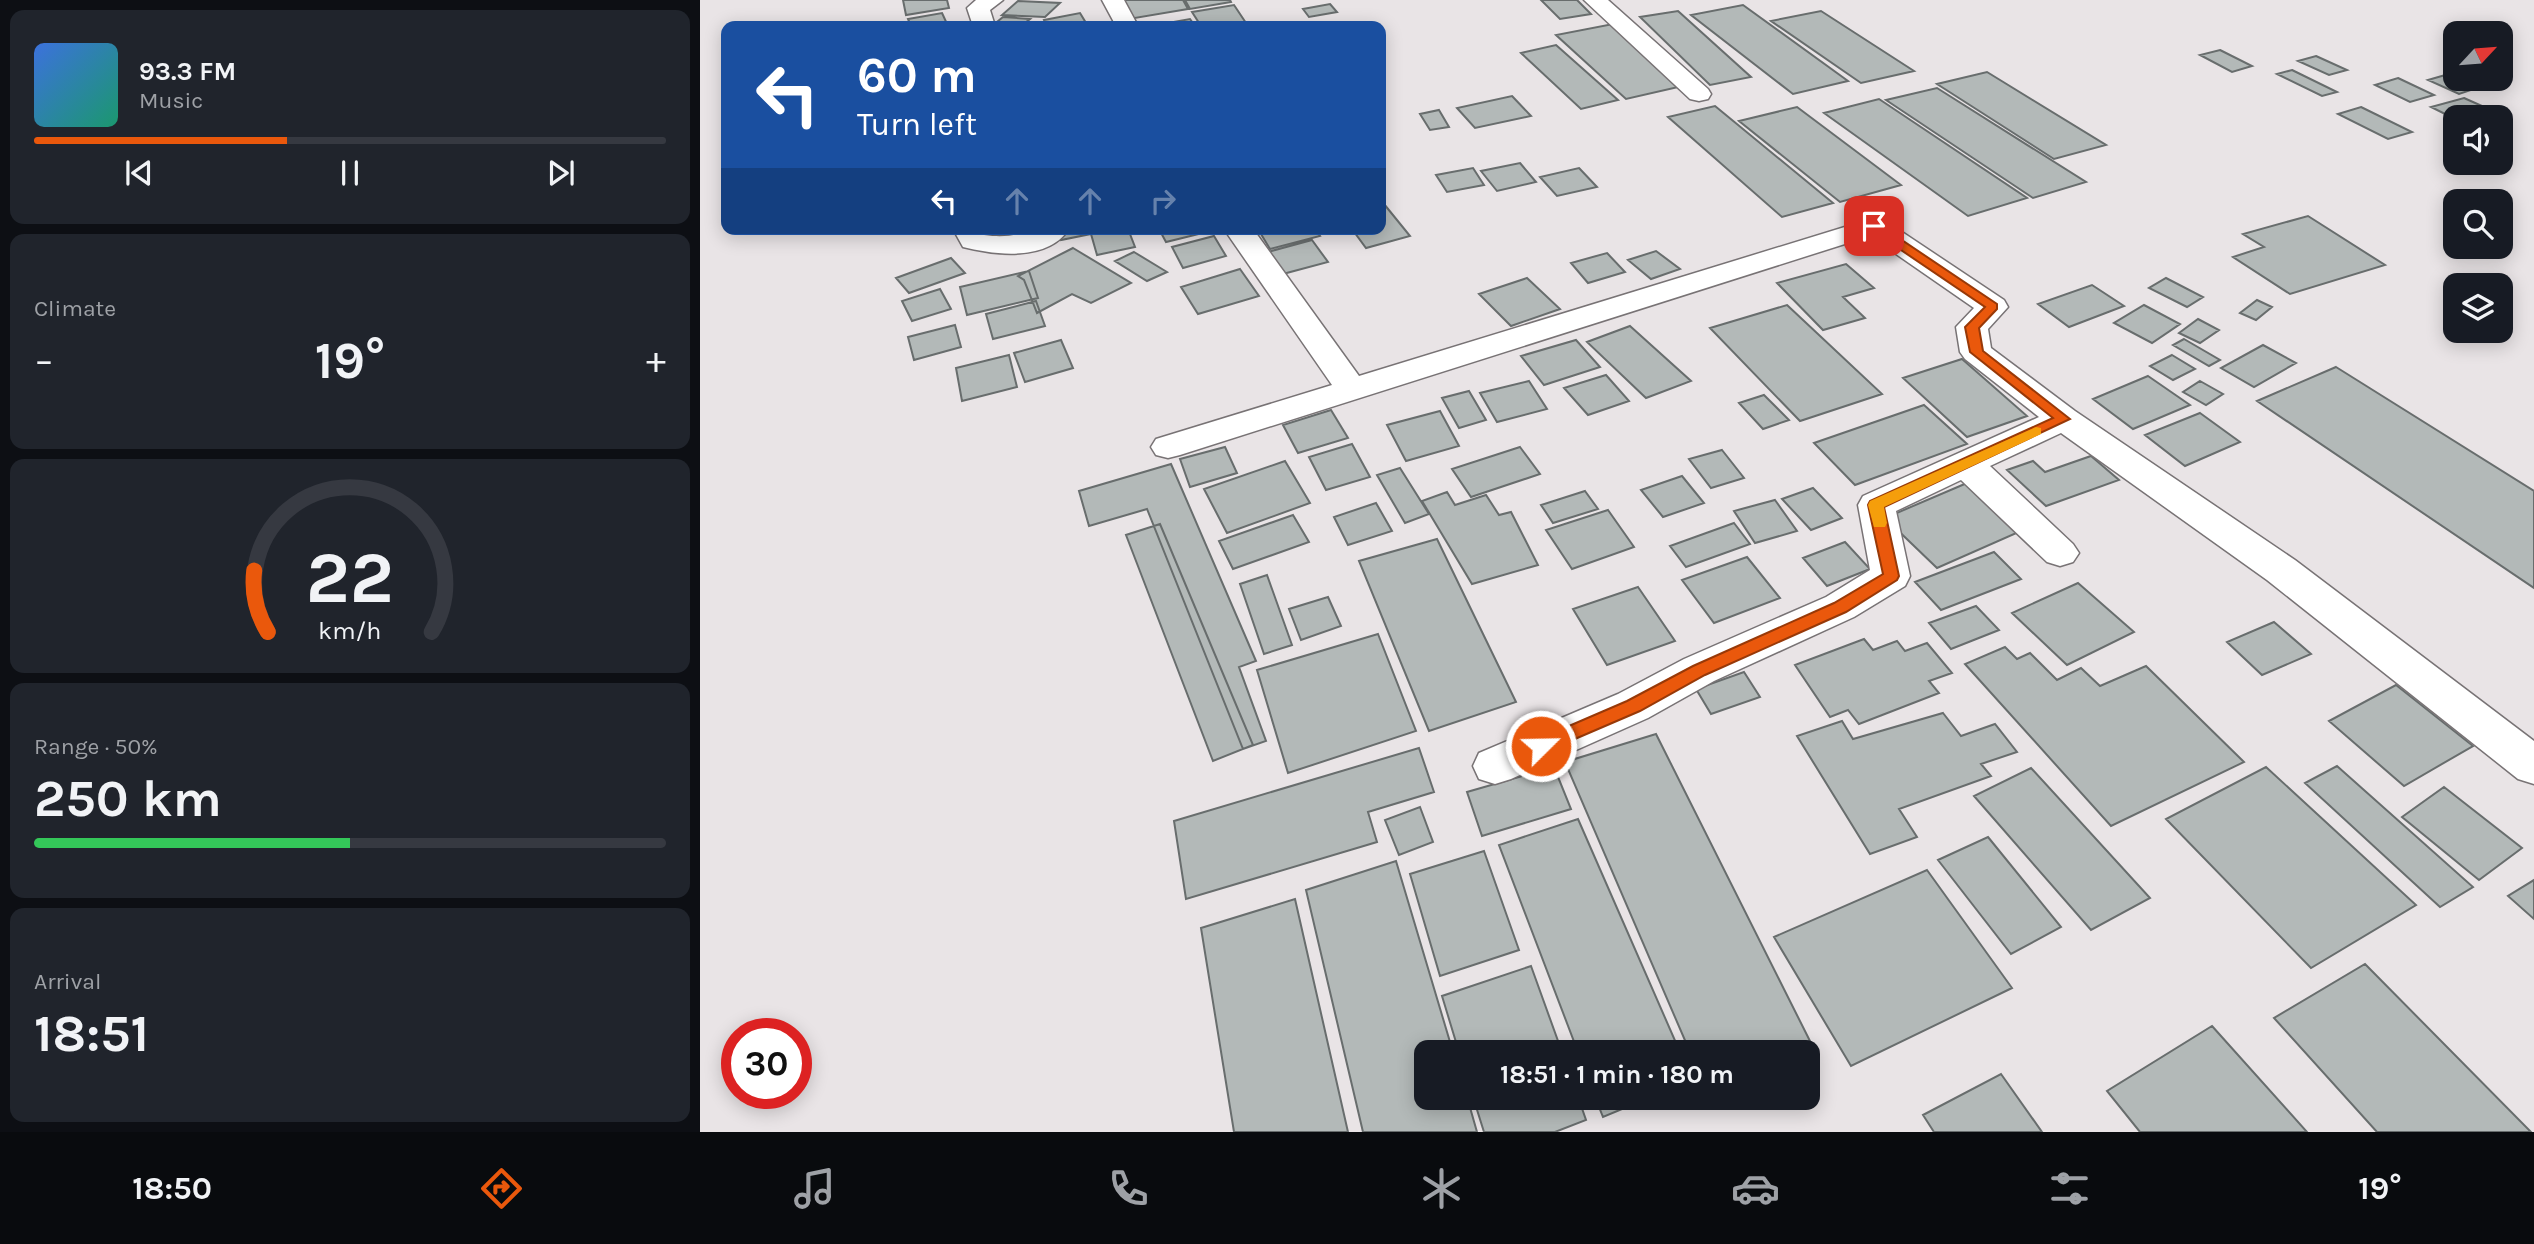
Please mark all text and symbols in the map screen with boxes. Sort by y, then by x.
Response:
north arrow [2443,21,2513,91]
map controls [2443,21,2513,343]
text: 60 m [857,47,977,104]
icon: left [742,49,833,140]
text: 93.3 FM [139,56,236,87]
text: Music [139,87,203,114]
button: sound [2443,105,2513,175]
text: Turn left [857,106,977,143]
icon: previous [120,154,158,192]
icon: pause [331,154,369,192]
icon: next [542,154,580,192]
icon: left [925,182,963,220]
icon: ahead [998,182,1036,220]
icon: ahead [1071,182,1109,220]
icon: right [1144,182,1182,220]
button: search [2443,189,2513,259]
pin [1844,196,1904,256]
icon: arrive [1855,207,1893,245]
button: layers [2443,273,2513,343]
text: Climate [34,295,116,322]
text: 19° [315,330,385,391]
text: − [34,338,54,383]
text: + [646,338,666,383]
text: 22 [306,535,394,620]
text: km/h [318,616,382,645]
position arrow [1504,709,1578,783]
text: Range · 50% [34,733,158,760]
text: 250 km [34,768,222,829]
text: Arrival [34,968,101,995]
text: 18:51 [34,1003,149,1064]
speed limit sign: 30 [721,1018,812,1109]
text: 18:51 · 1 min · 180 m [1500,1059,1734,1090]
icon: directions [477,1164,526,1213]
icon: music [790,1164,839,1213]
icon: phone [1104,1164,1153,1213]
icon: climate [1417,1164,1466,1213]
icon: car [1731,1164,1780,1213]
icon: filters [2045,1164,2094,1213]
text: 18:50 [132,1170,212,1207]
text: 19° [2358,1170,2402,1207]

